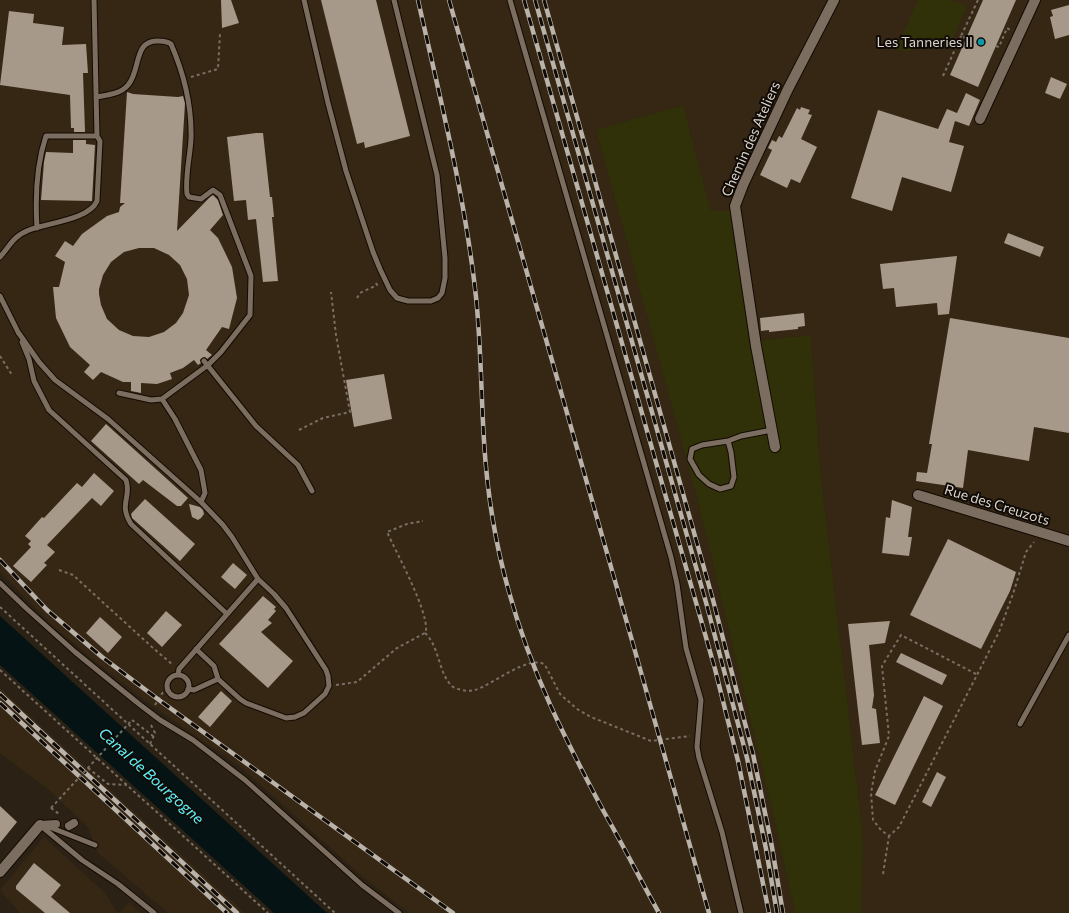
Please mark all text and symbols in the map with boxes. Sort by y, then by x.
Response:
place label: Les Tanneries II [877,34,973,50]
marker: Les Tanneries II [976,37,986,47]
street label: Chemin des Ateliers [718,79,784,199]
street label: Rue des Creuzots [942,481,1052,529]
water label: Canal de Bourgogne [95,724,207,828]

